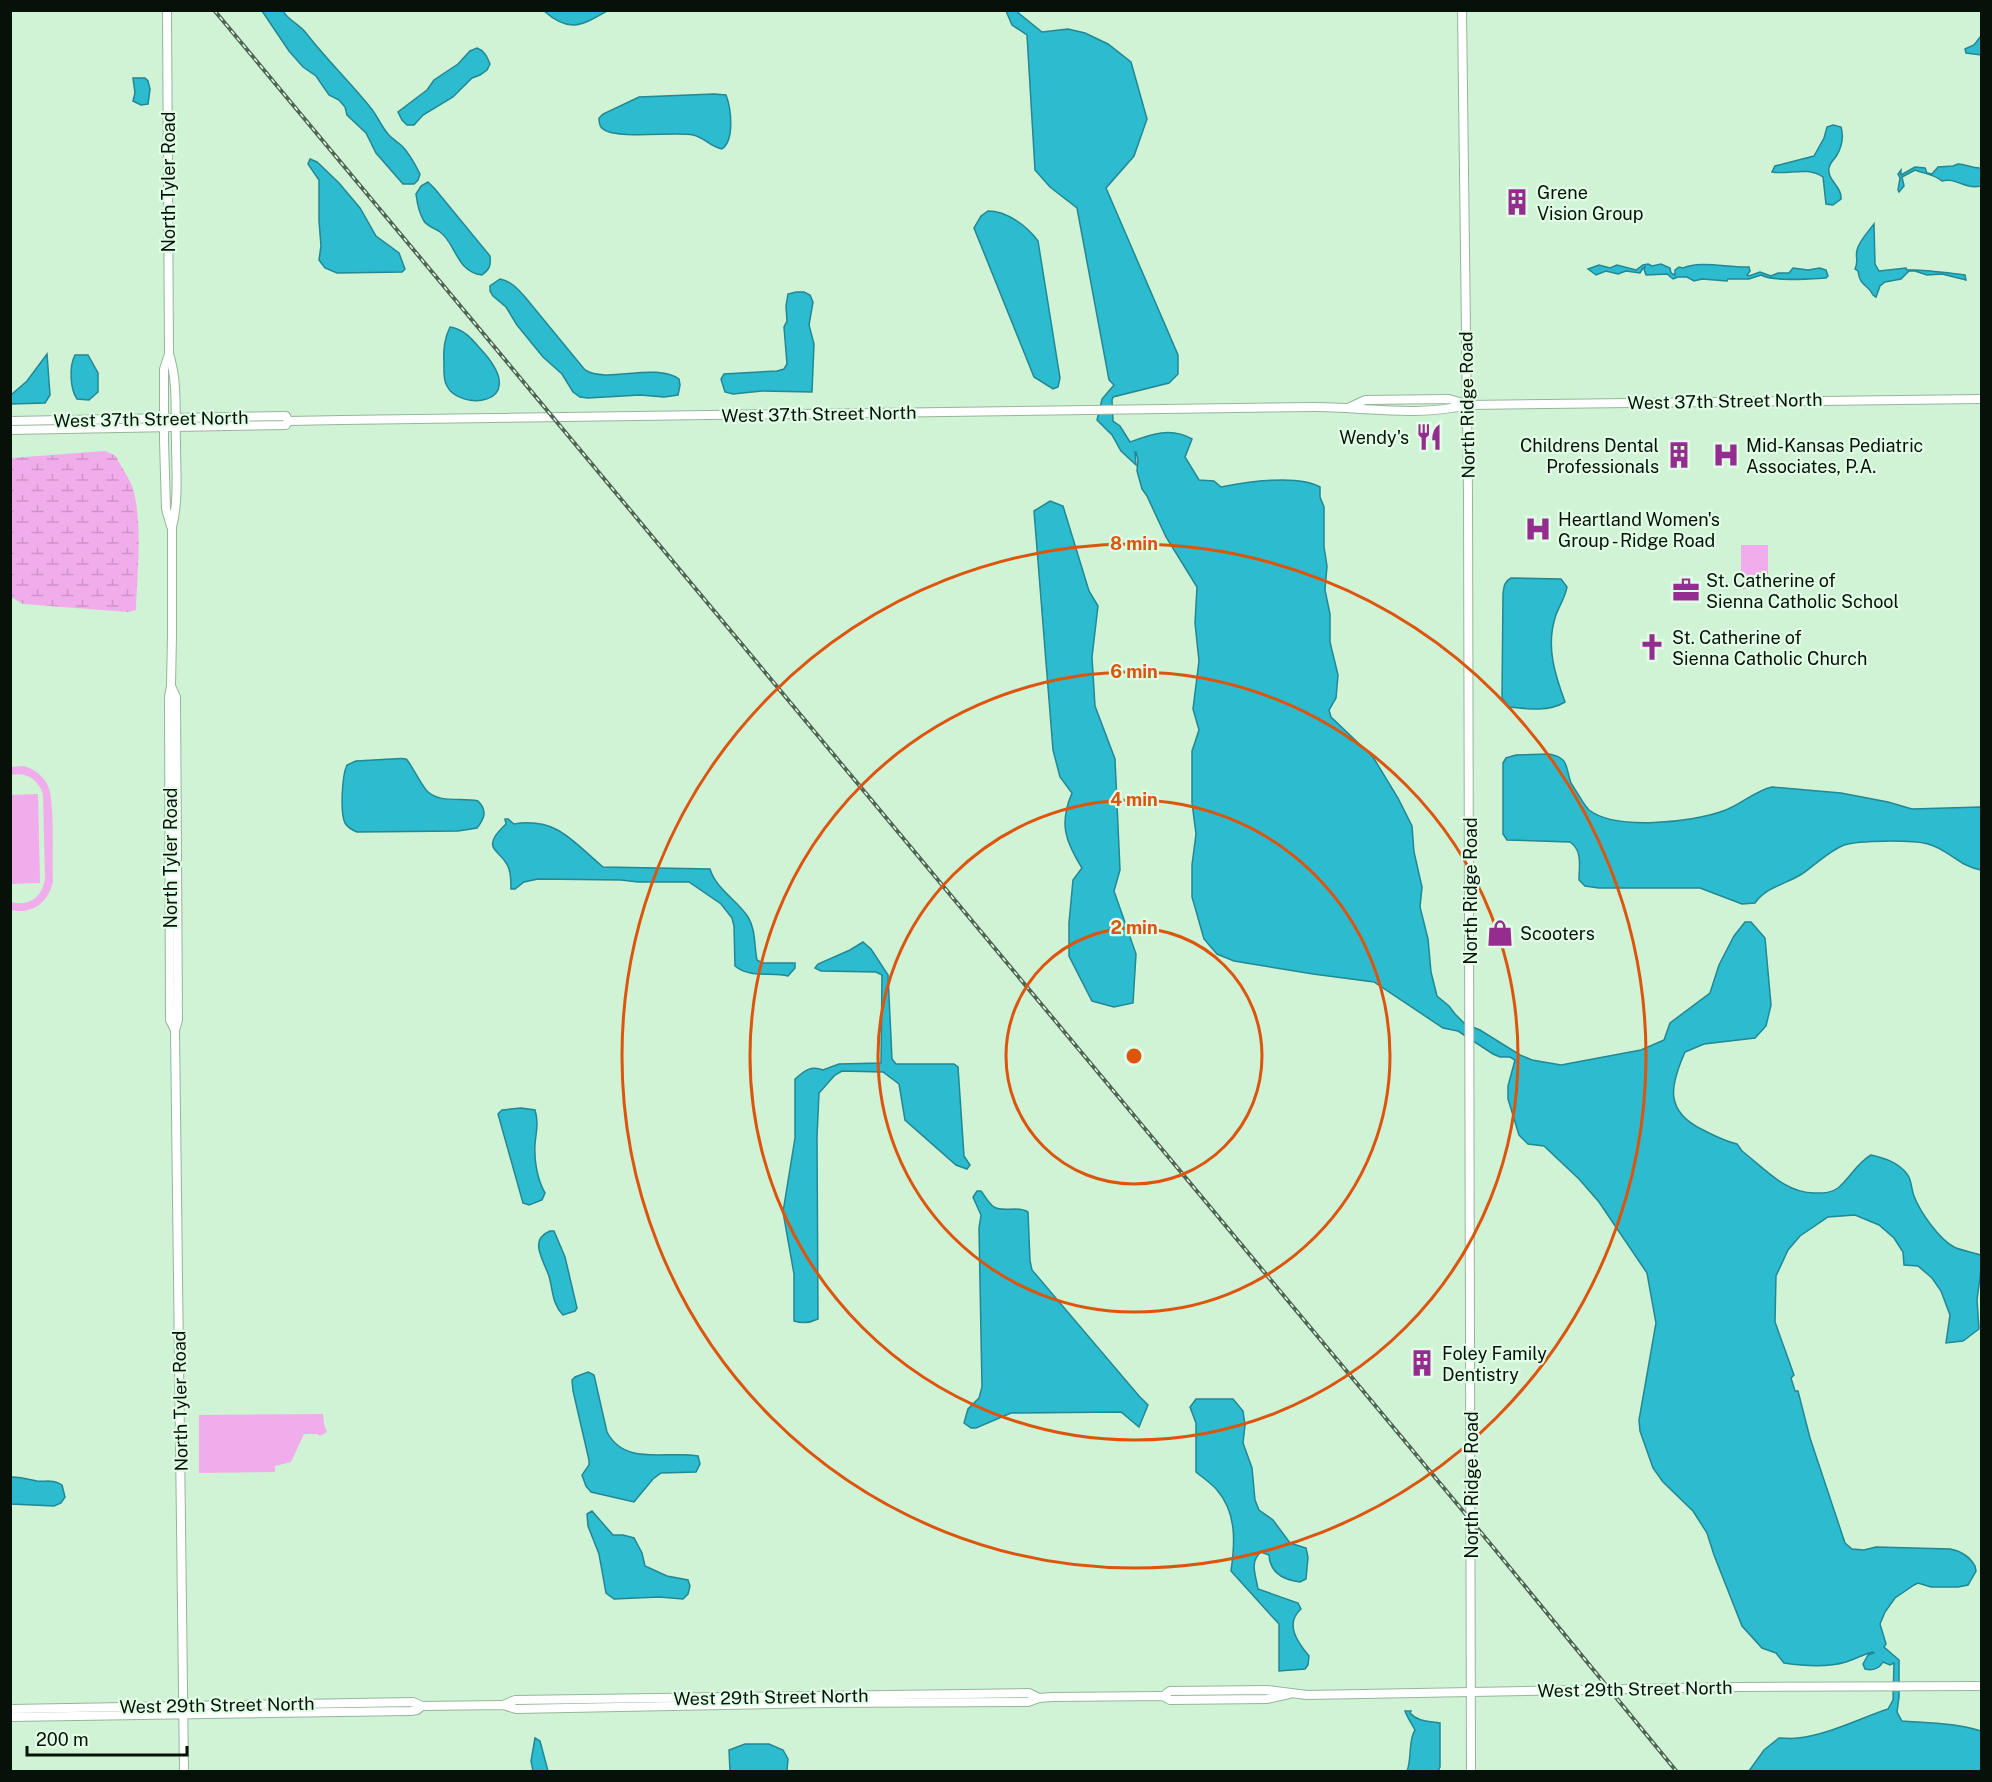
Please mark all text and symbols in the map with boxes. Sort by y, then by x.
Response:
street label: North Tyler Road [158,112,179,252]
place label: Grene Vision Group [1537,182,1644,224]
building icon: Grene Vision Group [1502,187,1532,217]
street label: North Ridge Road [1455,331,1479,479]
street label: West 37th Street North [1627,389,1823,413]
street label: West 37th Street North [721,402,917,426]
street label: West 37th Street North [53,407,249,431]
restaurant icon: Wendy's [1414,422,1444,452]
place label: Wendy's [1339,427,1409,448]
place label: Childrens Dental Professionals [1520,435,1659,477]
place label: Mid-Kansas Pediatric Associates, P.A. [1746,435,1923,477]
building icon: Childrens Dental Professionals [1664,440,1694,470]
hospital icon: Mid-Kansas Pediatric Associates, P.A. [1711,440,1741,470]
place label: Heartland Women's Group - Ridge Road [1558,509,1720,551]
hospital icon: Heartland Women's Group - Ridge Road [1523,514,1553,544]
text: 8 min [1110,533,1158,554]
place label: St. Catherine of Sienna Catholic School [1706,570,1899,612]
office icon: St. Catherine of Sienna Catholic School [1671,575,1701,605]
place label: St. Catherine of Sienna Catholic Church [1672,627,1867,669]
church icon: St. Catherine of Sienna Catholic Church [1637,632,1667,662]
text: 6 min [1110,661,1158,682]
street label: North Tyler Road [160,788,181,928]
text: 4 min [1110,789,1158,810]
street label: North Ridge Road [1460,817,1481,965]
text: 2 min [1110,917,1158,938]
shop icon: Scooters [1485,918,1515,948]
place label: Scooters [1520,923,1595,944]
centre of rings [1124,1046,1144,1066]
street label: North Tyler Road [168,1330,192,1472]
place label: Foley Family Dentistry [1442,1343,1547,1385]
building icon: Foley Family Dentistry [1407,1348,1437,1378]
street label: North Ridge Road [1461,1411,1482,1559]
street label: West 29th Street North [1537,1677,1733,1701]
street label: West 29th Street North [673,1685,869,1709]
street label: West 29th Street North [119,1693,315,1717]
scale bar [27,1719,188,1757]
text: 200 m [36,1729,89,1750]

